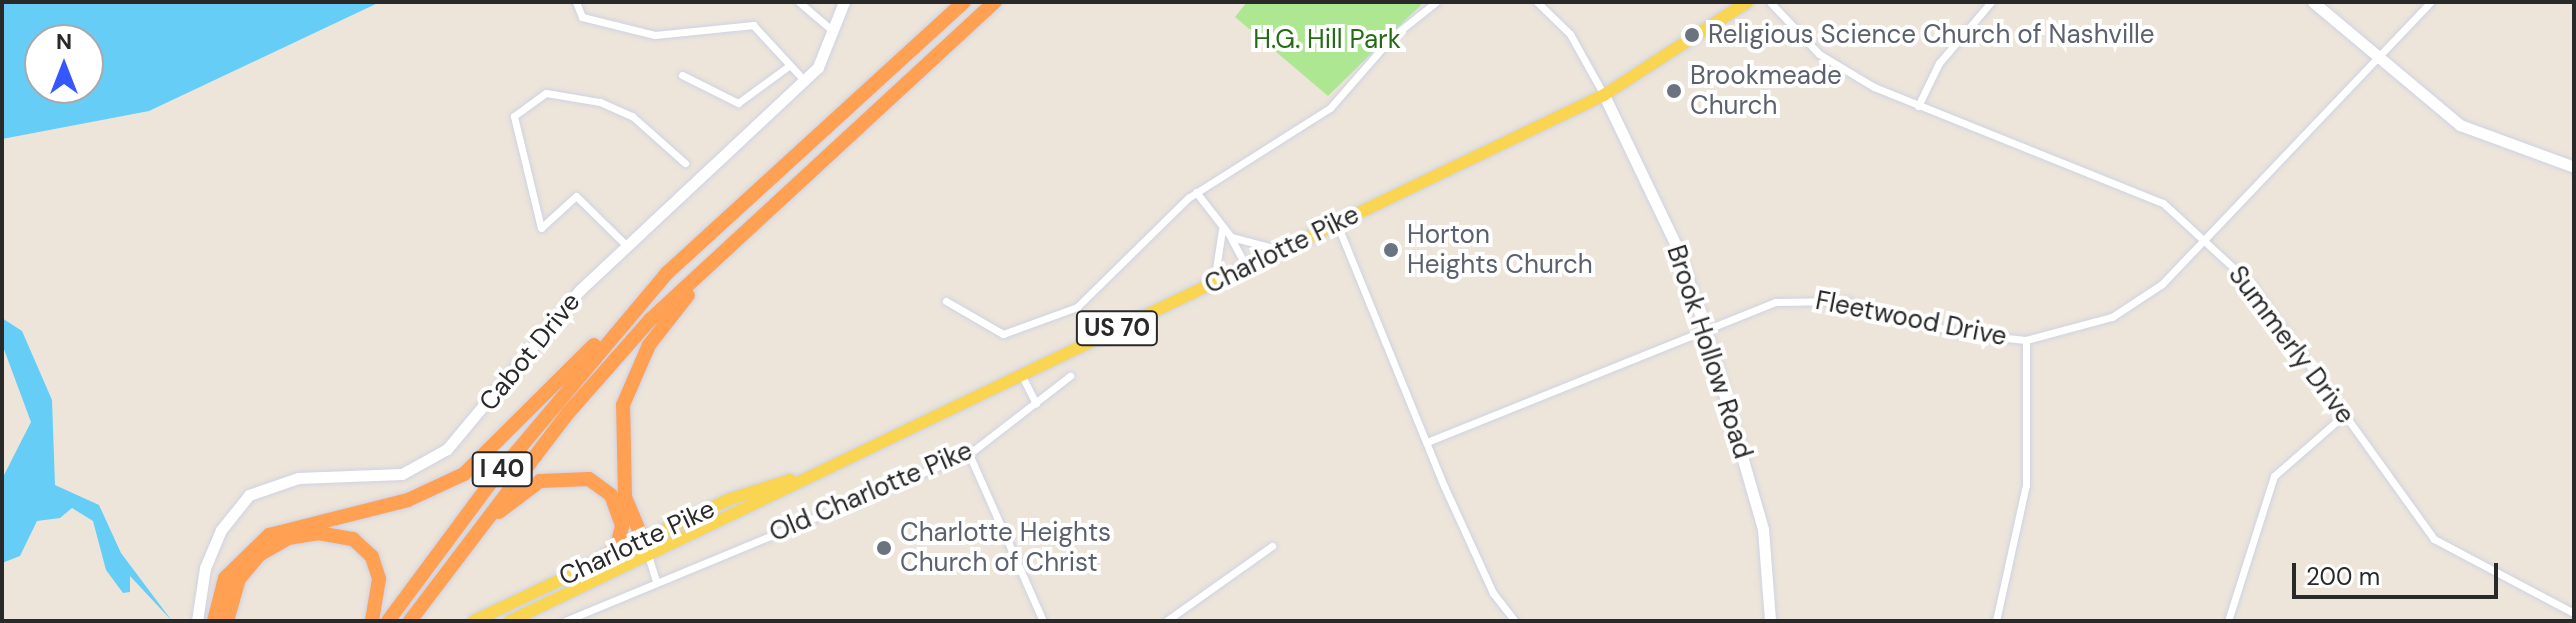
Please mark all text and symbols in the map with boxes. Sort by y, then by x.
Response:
place label: Religious Science Church of Nashville [1708,19,2155,51]
north arrow [24,24,104,104]
park label: H.G. Hill Park [1253,24,1401,56]
marker: Religious Science Church of Nashville [1683,26,1701,44]
text: N [56,27,72,56]
place label: Brookmeade Church [1690,60,1842,122]
marker: Brookmeade Church [1665,82,1683,100]
street label: Charlotte Pike [1200,199,1364,301]
place label: Horton Heights Church [1407,219,1593,280]
marker: Horton Heights Church [1382,241,1400,259]
street label: Brook Hollow Road [1660,241,1758,463]
street label: Summerly Drive [2222,260,2360,430]
street label: Fleetwood Drive [1813,285,2009,353]
street label: Cabot Drive [473,287,587,417]
road number: US 70 [1075,308,1159,348]
street label: Old Charlotte Pike [765,435,977,549]
road number: I 40 [470,449,534,489]
street label: Charlotte Pike [554,493,720,593]
place label: Charlotte Heights Church of Christ [900,517,1111,578]
marker: Charlotte Heights Church of Christ [875,539,893,557]
scale bar [2296,547,2502,597]
text: 200 m [2306,561,2380,592]

